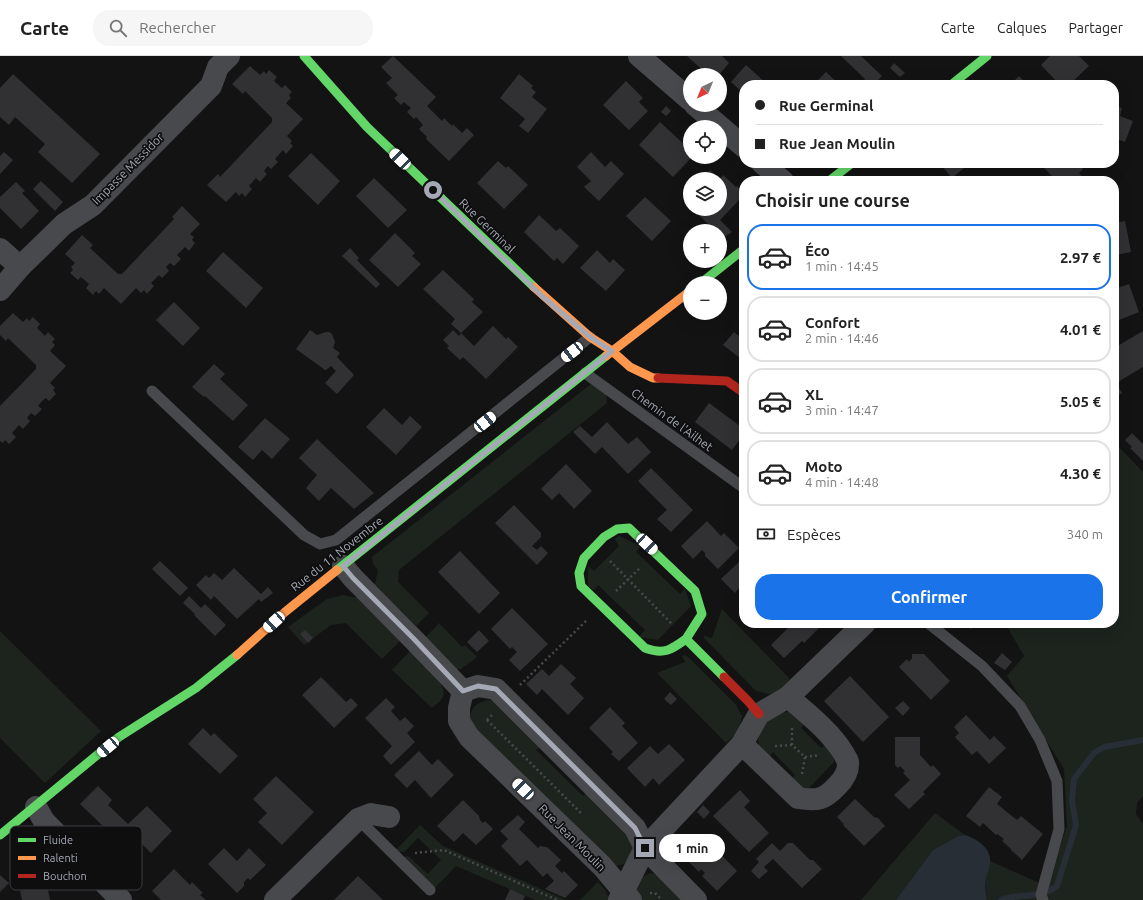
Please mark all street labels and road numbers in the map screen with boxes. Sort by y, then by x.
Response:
street label: Impasse Messidor [89,130,166,207]
street label: Rue Germinal [457,196,518,255]
street label: Chemin de l'Ailhet [629,386,716,454]
street label: Rue du 11 Novembre [288,514,385,594]
street label: Rue Jean Moulin [536,802,608,874]

